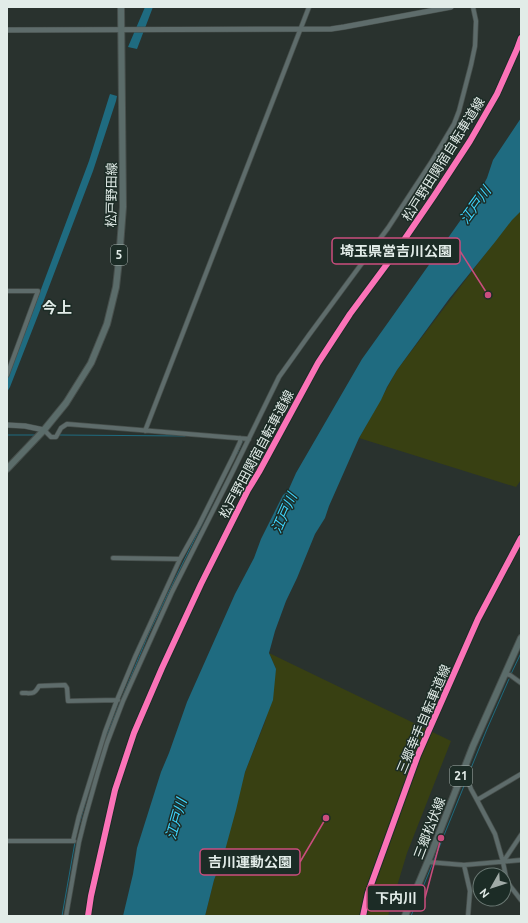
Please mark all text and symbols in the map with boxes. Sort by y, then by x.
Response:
street label: 松戸野田関宿自転車道線 [399,95,487,223]
street label: 松戸野田線 [103,162,119,228]
water label: 江戸川 [456,182,495,227]
callout: 埼玉県営吉川公園 [332,238,460,264]
text: 埼玉県営吉川公園 [340,243,452,259]
road number: 5 [111,245,127,265]
district label: 今上 [42,299,72,316]
street label: 松戸野田関宿自転車道線 [216,388,296,520]
water label: 江戸川 [268,489,301,535]
street label: 三郷幸手自転車道線 [394,662,452,776]
road number: 21 [450,766,472,786]
water label: 江戸川 [163,795,190,841]
street label: 三郷松伏線 [411,795,447,861]
callout: 吉川運動公園 [200,849,300,875]
text: 吉川運動公園 [208,854,292,870]
north arrow [472,867,512,907]
callout: 下内川 [367,885,425,911]
text: N [477,886,491,900]
text: 下内川 [375,890,417,906]

